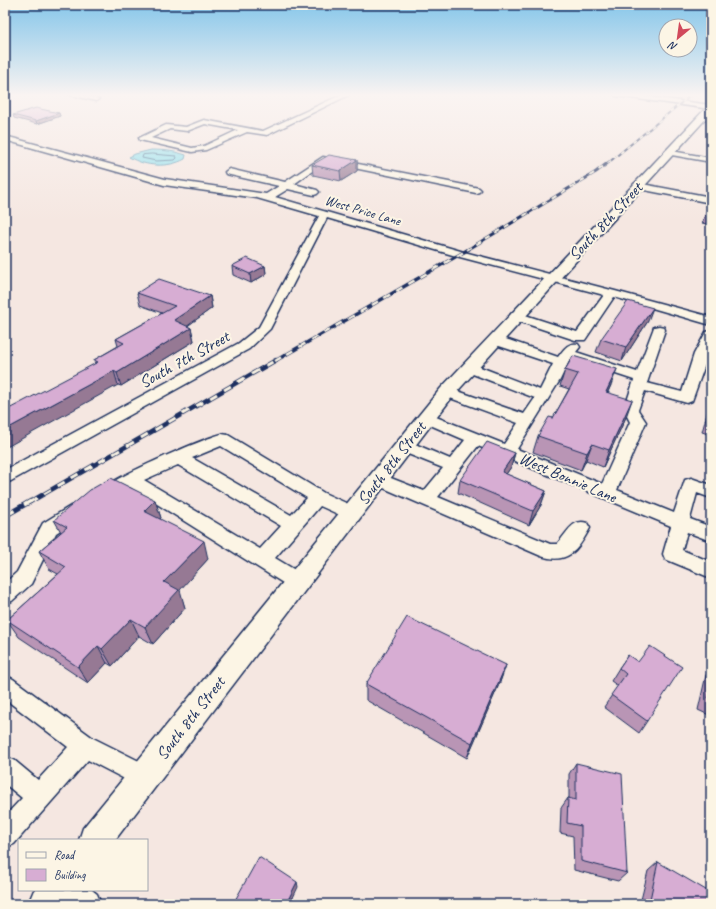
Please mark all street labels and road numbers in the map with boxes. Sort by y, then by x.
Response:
street label: South 8th Street [564,176,649,265]
street label: West Price Lane [323,192,404,230]
street label: South 7th Street [136,325,235,393]
street label: South 8th Street [352,416,432,509]
street label: West Bonnie Lane [516,448,621,508]
street label: South 8th Street [151,671,231,764]

